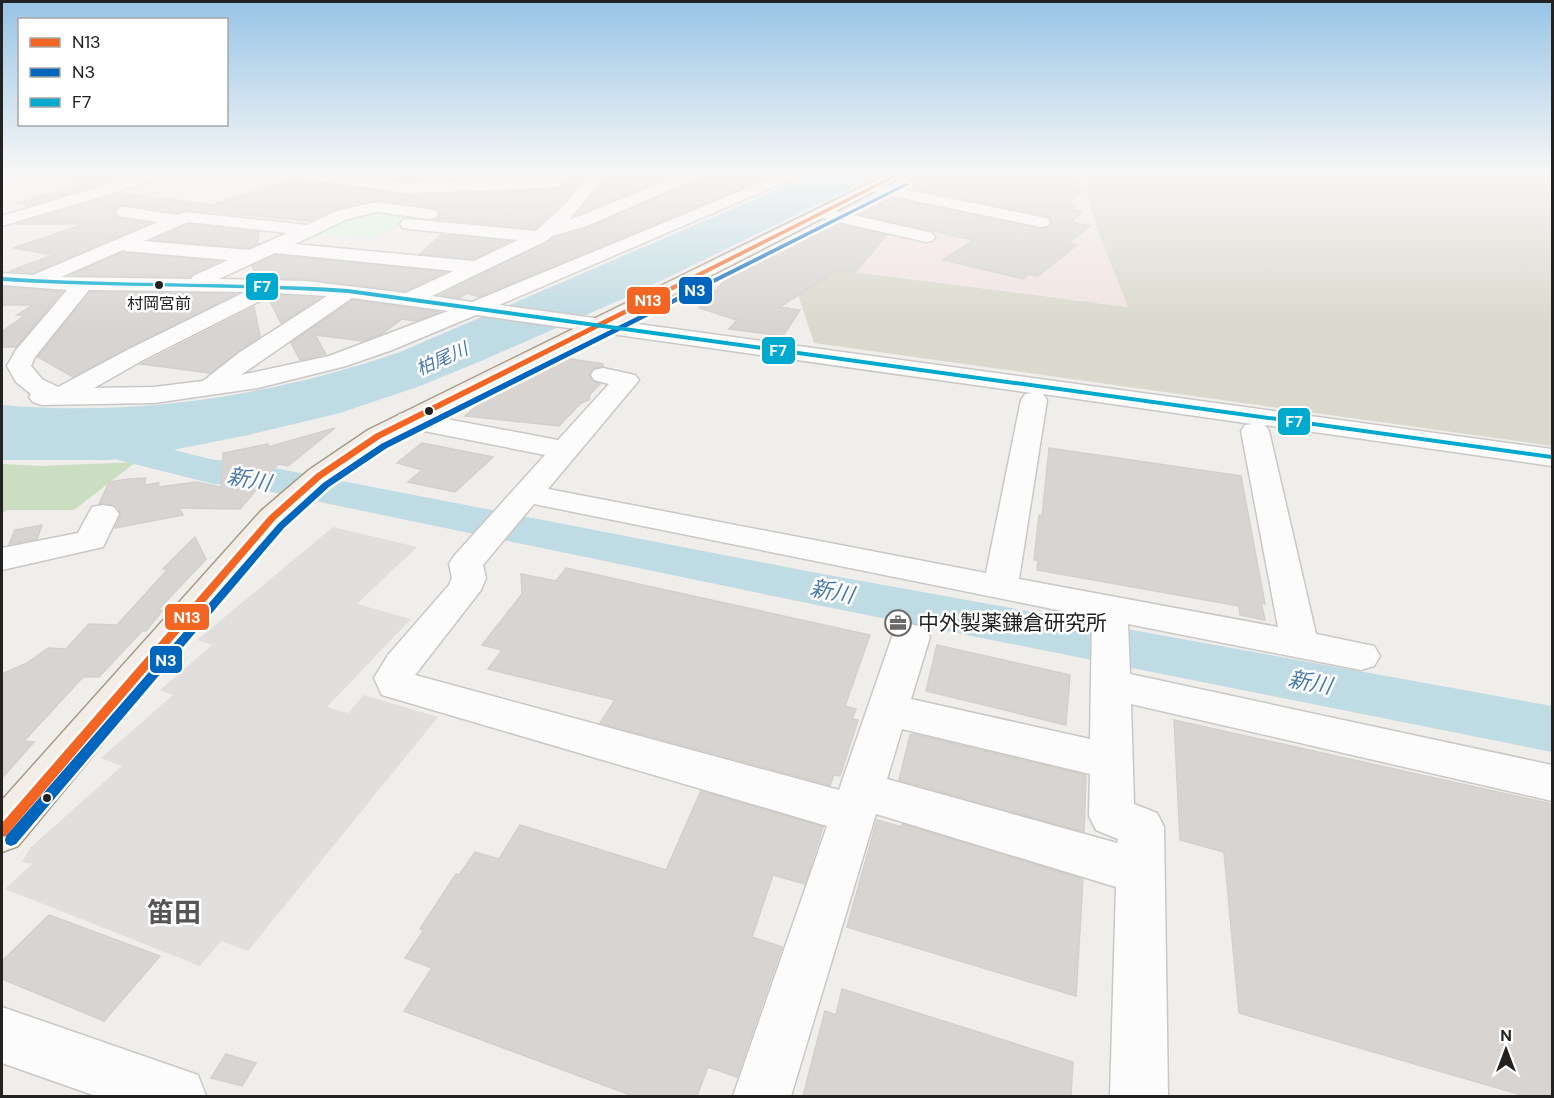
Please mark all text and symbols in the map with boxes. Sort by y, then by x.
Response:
legend [18,18,228,126]
text: N13 [72,30,101,54]
text: N3 [72,60,95,84]
text: F7 [72,90,91,114]
line badge: F7 [245,272,279,301]
text: F7 [253,276,271,297]
line badge: N3 [678,276,713,305]
marker: 村岡宮前 [153,279,165,291]
text: N3 [684,280,706,301]
line badge: N13 [626,286,671,315]
text: N13 [634,290,662,311]
place label: 村岡宮前 [127,293,191,314]
water label: 柏尾川 [412,336,473,381]
line badge: F7 [761,336,796,365]
text: F7 [769,340,787,361]
unlabelled marker [423,405,435,417]
line badge: F7 [1277,407,1311,436]
text: F7 [1285,411,1303,432]
water label: 新川 [225,461,275,498]
water label: 新川 [808,573,858,610]
line badge: N13 [164,603,210,631]
text: N13 [173,607,201,628]
office icon: 中外製薬鎌倉研究所 [883,608,913,638]
place label: 中外製薬鎌倉研究所 [918,609,1107,637]
line badge: N3 [149,645,183,674]
text: N3 [155,650,177,671]
water label: 新川 [1286,664,1336,701]
unlabelled marker [41,792,53,804]
district label: 笛田 [147,895,201,930]
north arrow [1476,1020,1536,1080]
text: N [1500,1025,1512,1046]

